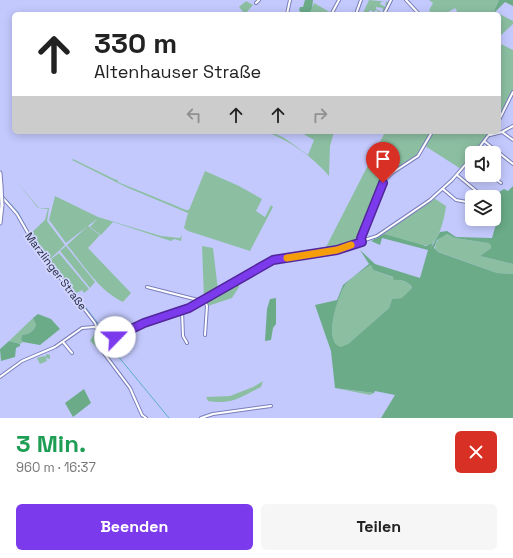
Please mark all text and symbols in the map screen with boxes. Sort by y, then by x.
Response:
text: 330 m [94,25,177,61]
icon: ahead [28,28,80,80]
text: Altenhauser Straße [94,60,261,83]
icon: left [183,104,205,126]
icon: ahead [225,104,247,126]
icon: ahead [267,104,289,126]
icon: right [309,104,331,126]
pin [366,142,400,183]
map controls [465,146,501,226]
button: sound [465,146,501,182]
icon: arrive [372,148,394,170]
button: layers [465,190,501,226]
street label: Marzlinger Straße [22,229,90,313]
position arrow [94,316,136,358]
text: 3 Min. [16,428,86,459]
button: close [455,431,497,473]
text: 960 m · 16:37 [16,459,96,476]
button: Beenden [16,504,253,550]
button: Teilen [261,504,497,550]

